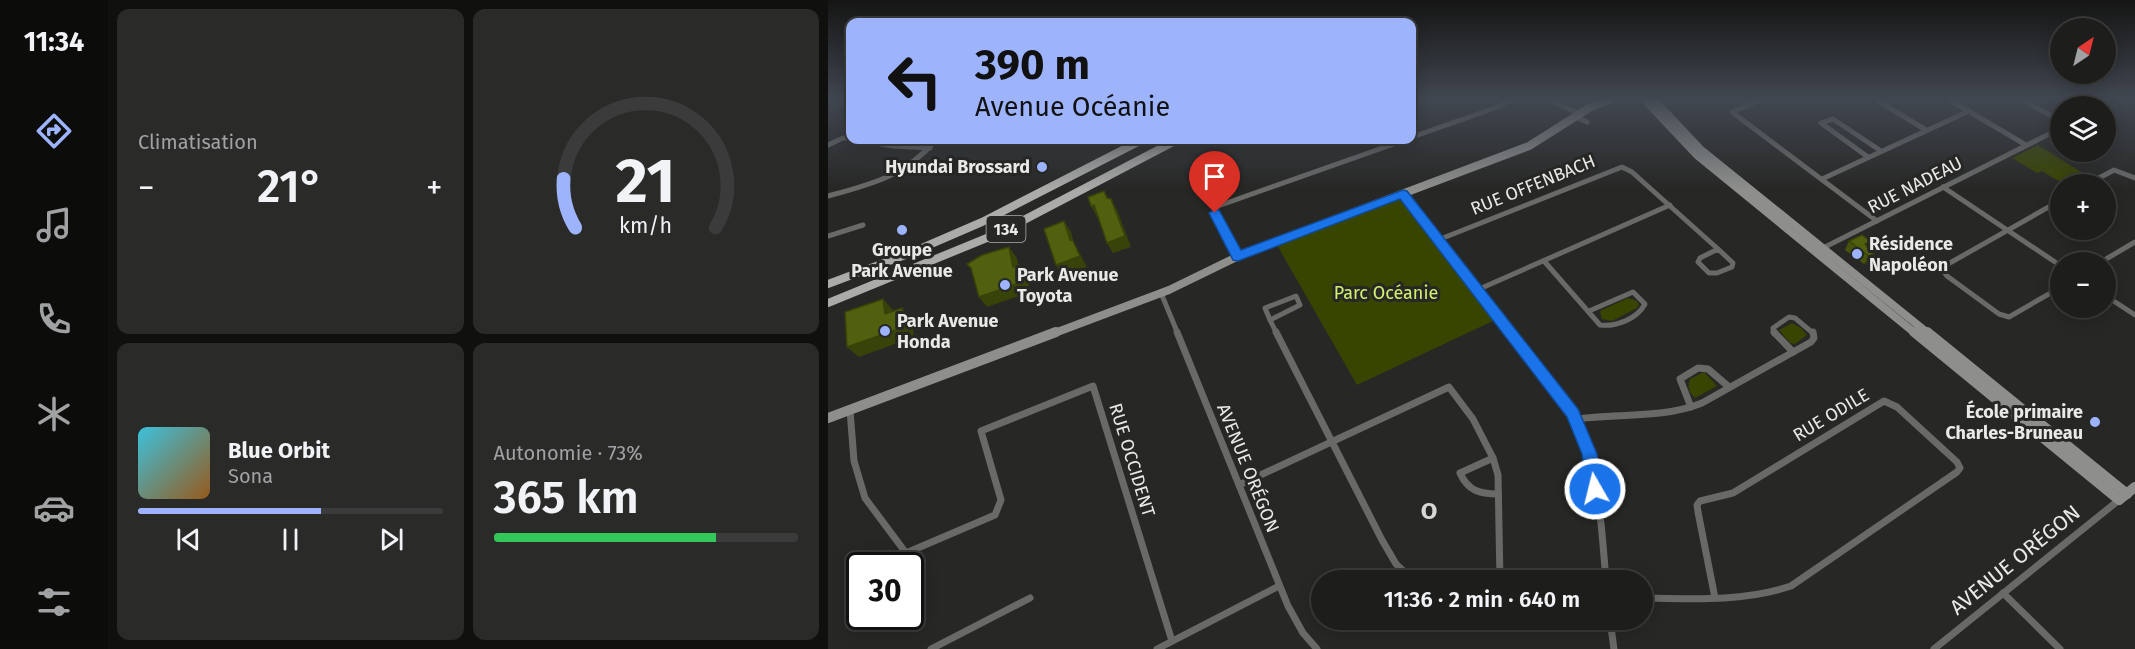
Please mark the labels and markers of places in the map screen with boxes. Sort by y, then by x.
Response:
pin [1189,151,1240,213]
place label: Hyundai Brossard [885,156,1030,178]
marker: Hyundai Brossard [1035,160,1049,174]
marker: Groupe Park Avenue [895,223,909,237]
place label: Résidence Napoléon [1869,233,1953,276]
place label: Groupe Park Avenue [851,239,953,282]
marker: Résidence Napoléon [1850,247,1864,261]
place label: Park Avenue Toyota [1017,264,1118,307]
marker: Park Avenue Toyota [998,278,1012,292]
place label: Park Avenue Honda [897,310,998,353]
marker: Park Avenue Honda [878,324,892,338]
place label: École primaire Charles-Bruneau [1945,400,2083,444]
marker: École primaire Charles-Bruneau [2088,415,2102,429]

